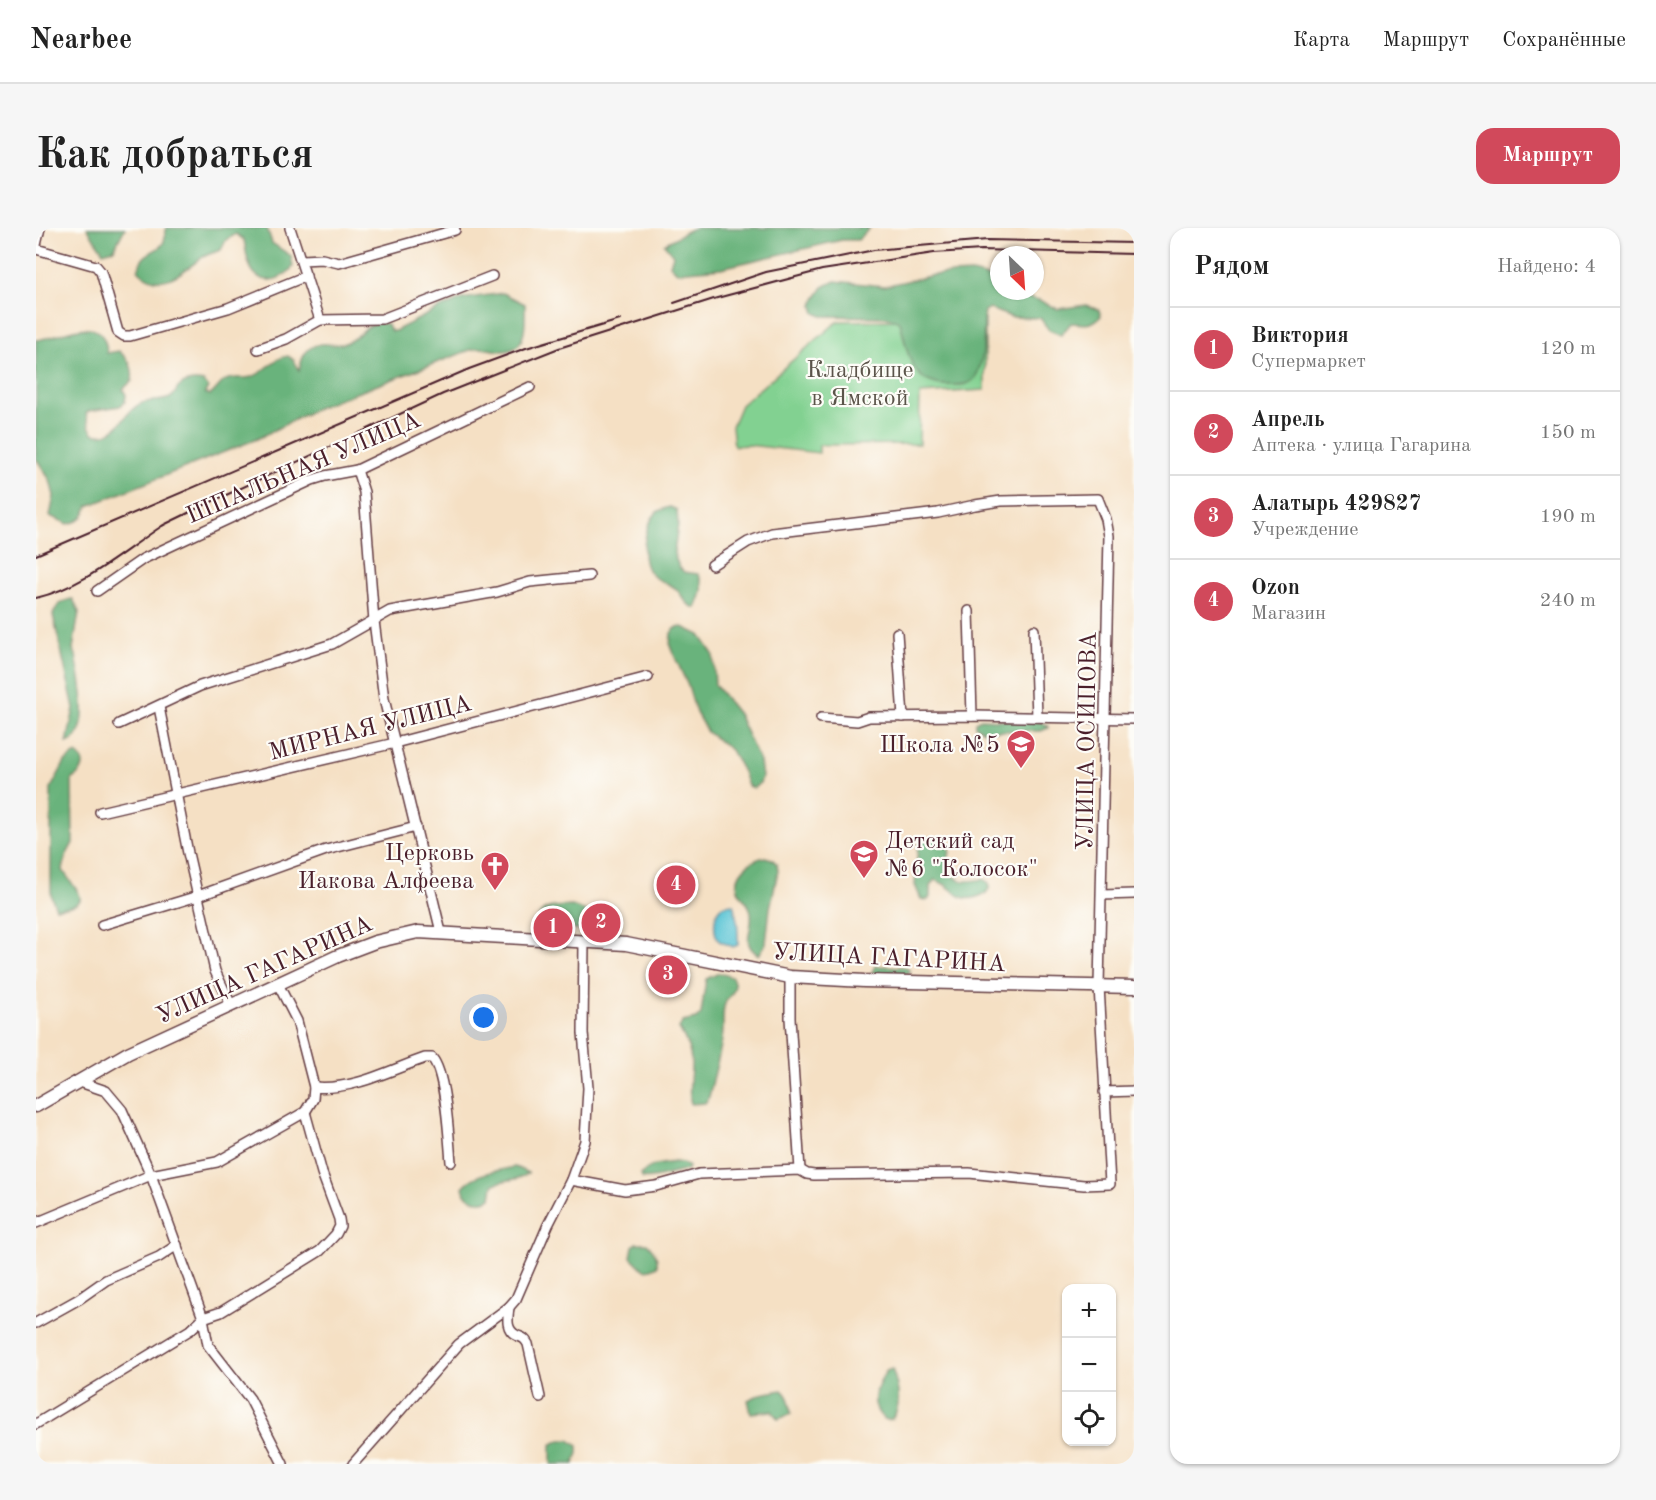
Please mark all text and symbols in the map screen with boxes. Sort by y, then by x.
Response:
text: Nearbee [30,27,132,55]
text: Карта [1293,30,1350,51]
text: Маршрут [1383,30,1469,51]
text: Сохранённые [1502,30,1626,51]
button: Маршрут [1476,128,1620,184]
text: Как добраться [36,135,313,177]
north arrow [990,246,1044,300]
text: Рядом [1194,254,1269,280]
text: Найдено: 4 [1497,257,1596,277]
text: Виктория [1251,325,1349,347]
text: 1 [1208,339,1219,359]
text: 120 m [1540,339,1596,359]
text: Супермаркет [1251,352,1366,372]
park label: Кладбище в Ямской [806,359,914,411]
street label: ШПАЛЬНАЯ УЛИЦА [183,409,424,529]
text: Апрель [1251,409,1325,431]
text: 2 [1208,423,1219,443]
text: 150 m [1540,423,1596,443]
text: Аптека · улица Гагарина [1251,436,1471,456]
text: Алатырь 429827 [1251,493,1421,515]
text: 3 [1208,507,1219,527]
text: 190 m [1540,507,1596,527]
text: Учреждение [1251,520,1359,540]
text: Ozon [1251,577,1300,599]
text: 4 [1208,591,1219,611]
text: 240 m [1540,591,1596,611]
text: Магазин [1251,604,1326,624]
street label: УЛИЦА ОСИПОВА [1074,631,1102,851]
street label: МИРНАЯ УЛИЦА [267,692,474,766]
school or university icon: Школа №5 [1005,728,1037,770]
place label: Школа №5 [879,734,1000,758]
place label: Детский сад №6 "Колосок" [885,830,1038,882]
school or university icon: Детский сад №6 "Колосок" [848,838,880,880]
place label: Церковь Иакова Алфеева [298,842,474,894]
church icon: Церковь Иакова Алфеева [479,850,511,892]
pin: 4 [656,862,696,908]
pin: 2 [582,900,620,946]
pin: 1 [534,906,572,950]
street label: УЛИЦА ГАГАРИНА [153,912,376,1029]
street label: УЛИЦА ГАГАРИНА [772,941,1006,977]
pin: 3 [648,952,688,998]
your location [469,1003,498,1032]
map controls [1062,1284,1116,1446]
button: + [1062,1284,1116,1338]
button: − [1062,1338,1116,1392]
button: locate [1062,1392,1116,1446]

